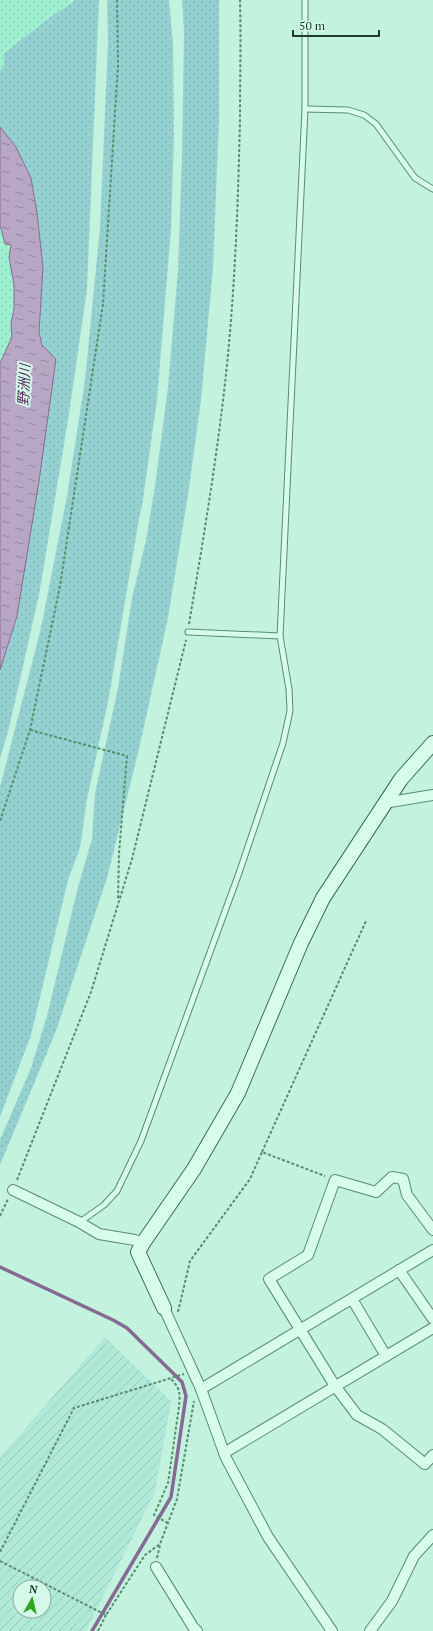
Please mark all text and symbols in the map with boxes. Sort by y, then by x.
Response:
scale bar [293,12,379,38]
text: 50 m [299,18,326,33]
water label: 野洲川 [13,362,34,406]
north arrow [12,1579,52,1619]
text: N [28,1582,39,1597]

